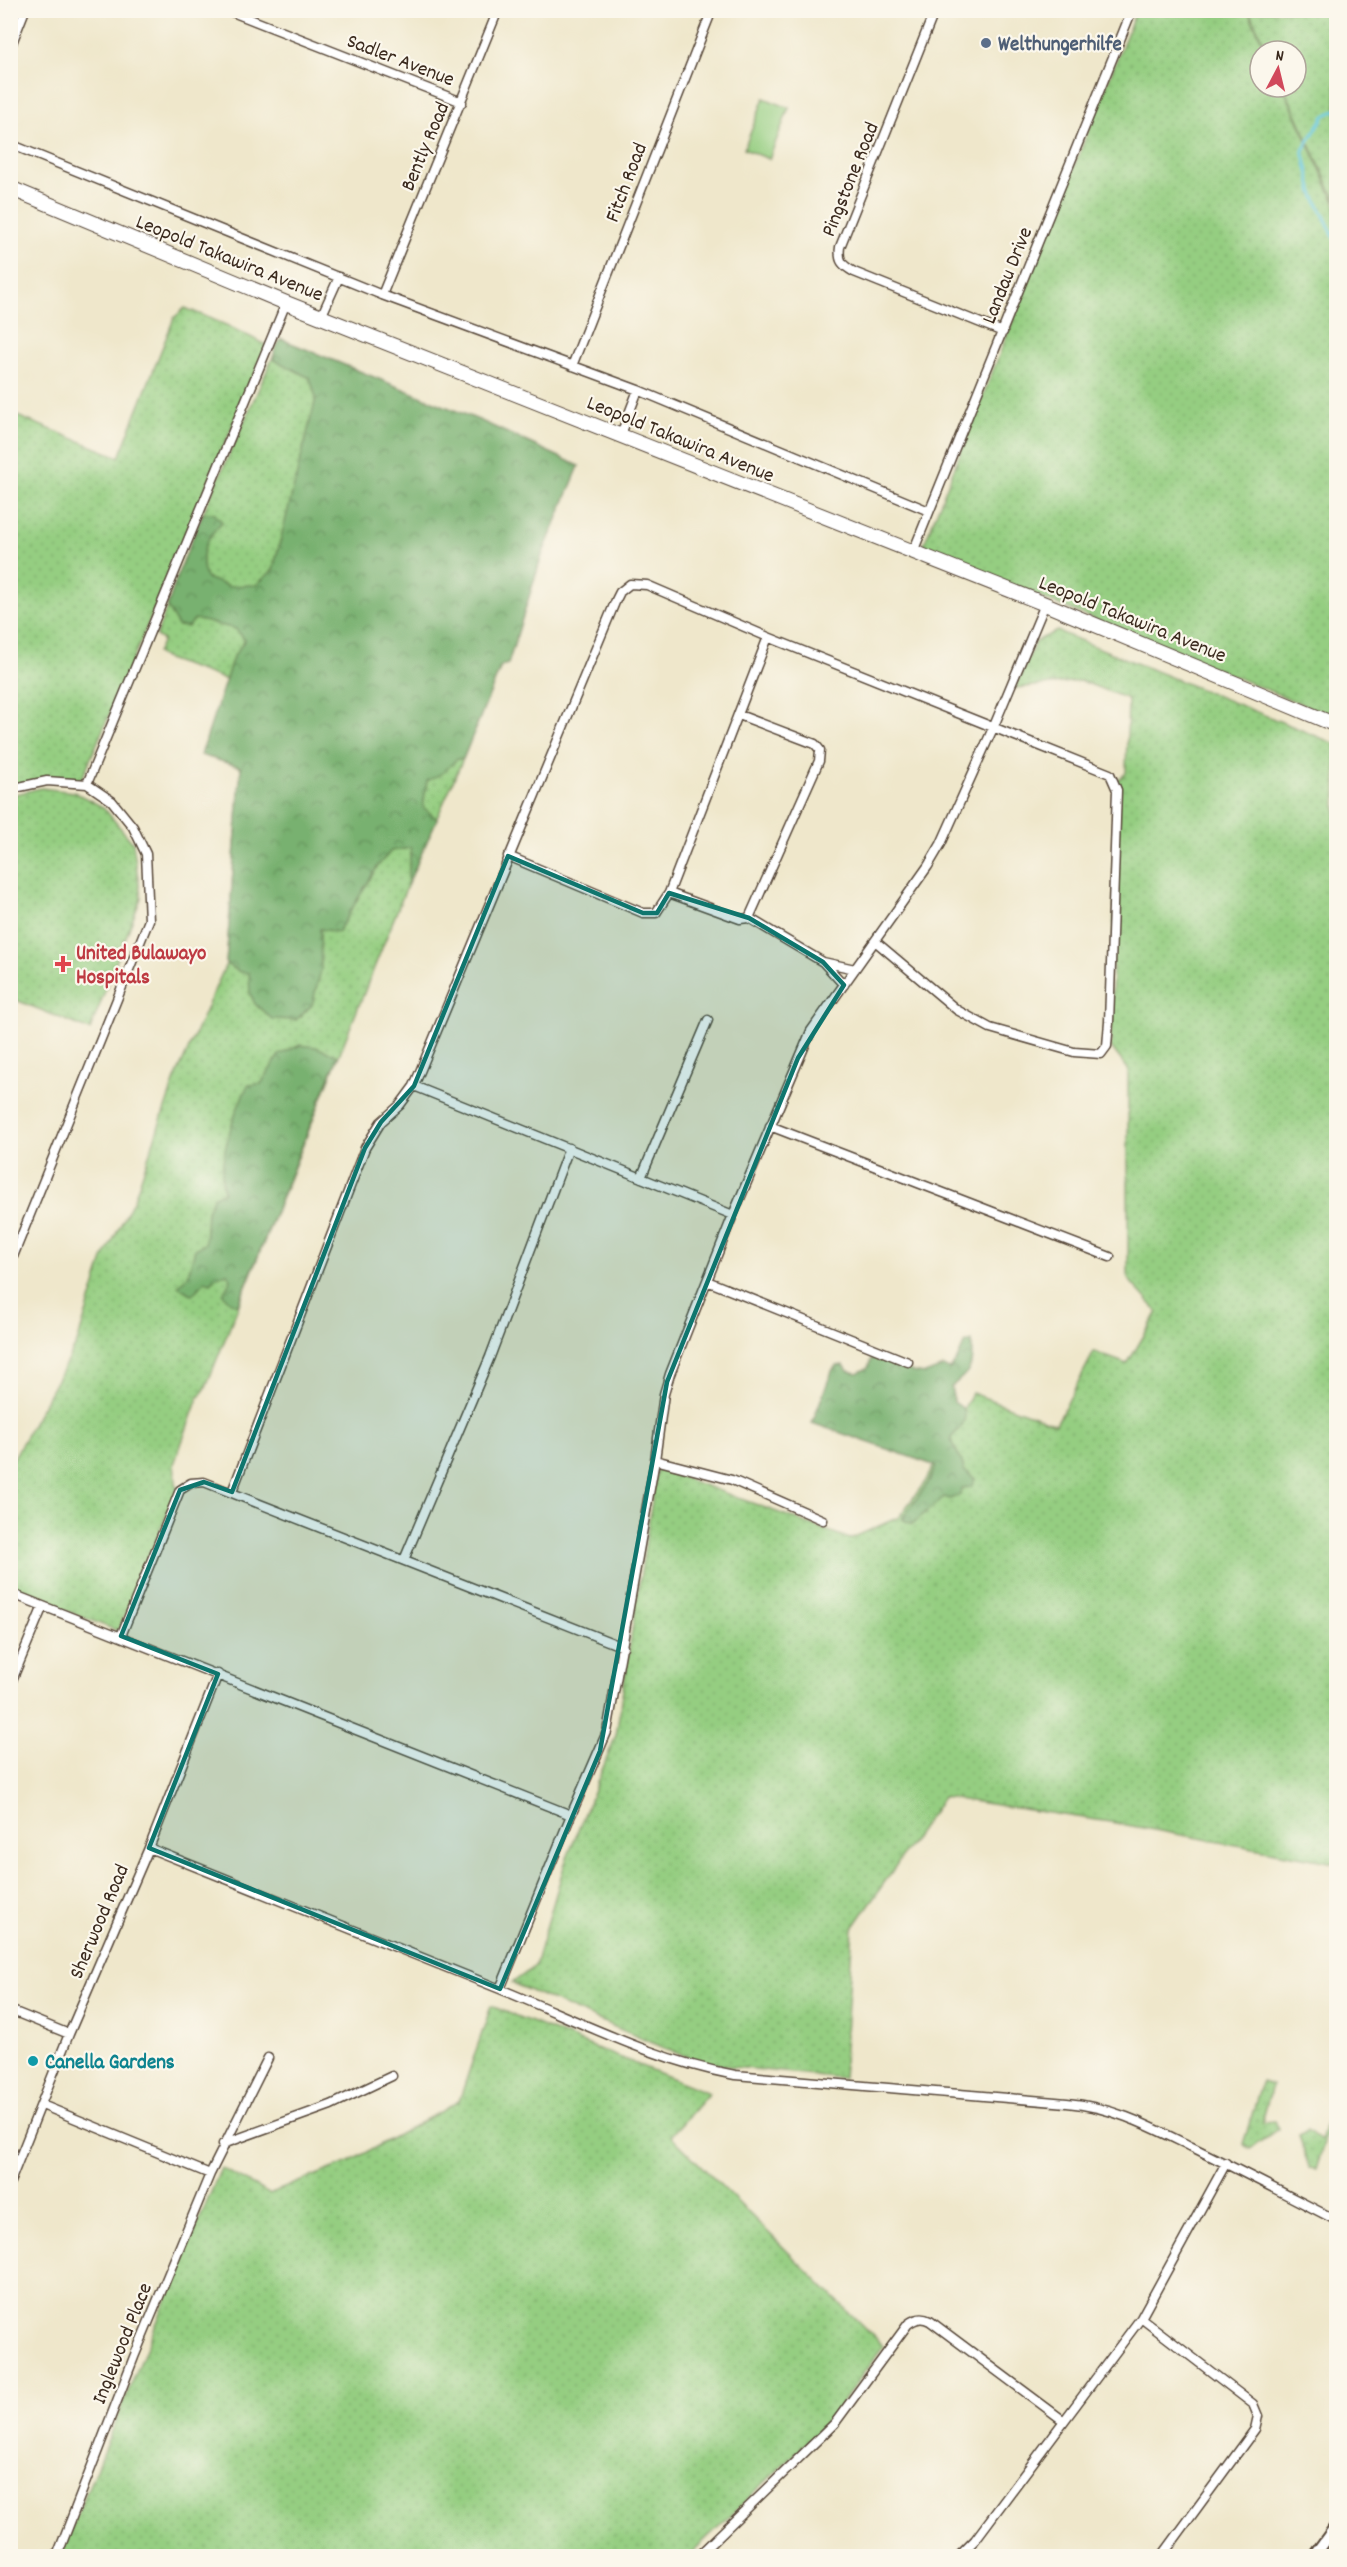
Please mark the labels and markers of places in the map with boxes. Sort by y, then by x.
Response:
place label: Welthungerhilfe [998,31,1122,61]
marker: Welthungerhilfe [979,36,993,50]
place label: United Bulawayo Hospitals [76,940,206,994]
marker: United Bulawayo Hospitals [54,955,72,973]
place label: Canella Gardens [45,2049,175,2079]
marker: Canella Gardens [26,2054,40,2068]

